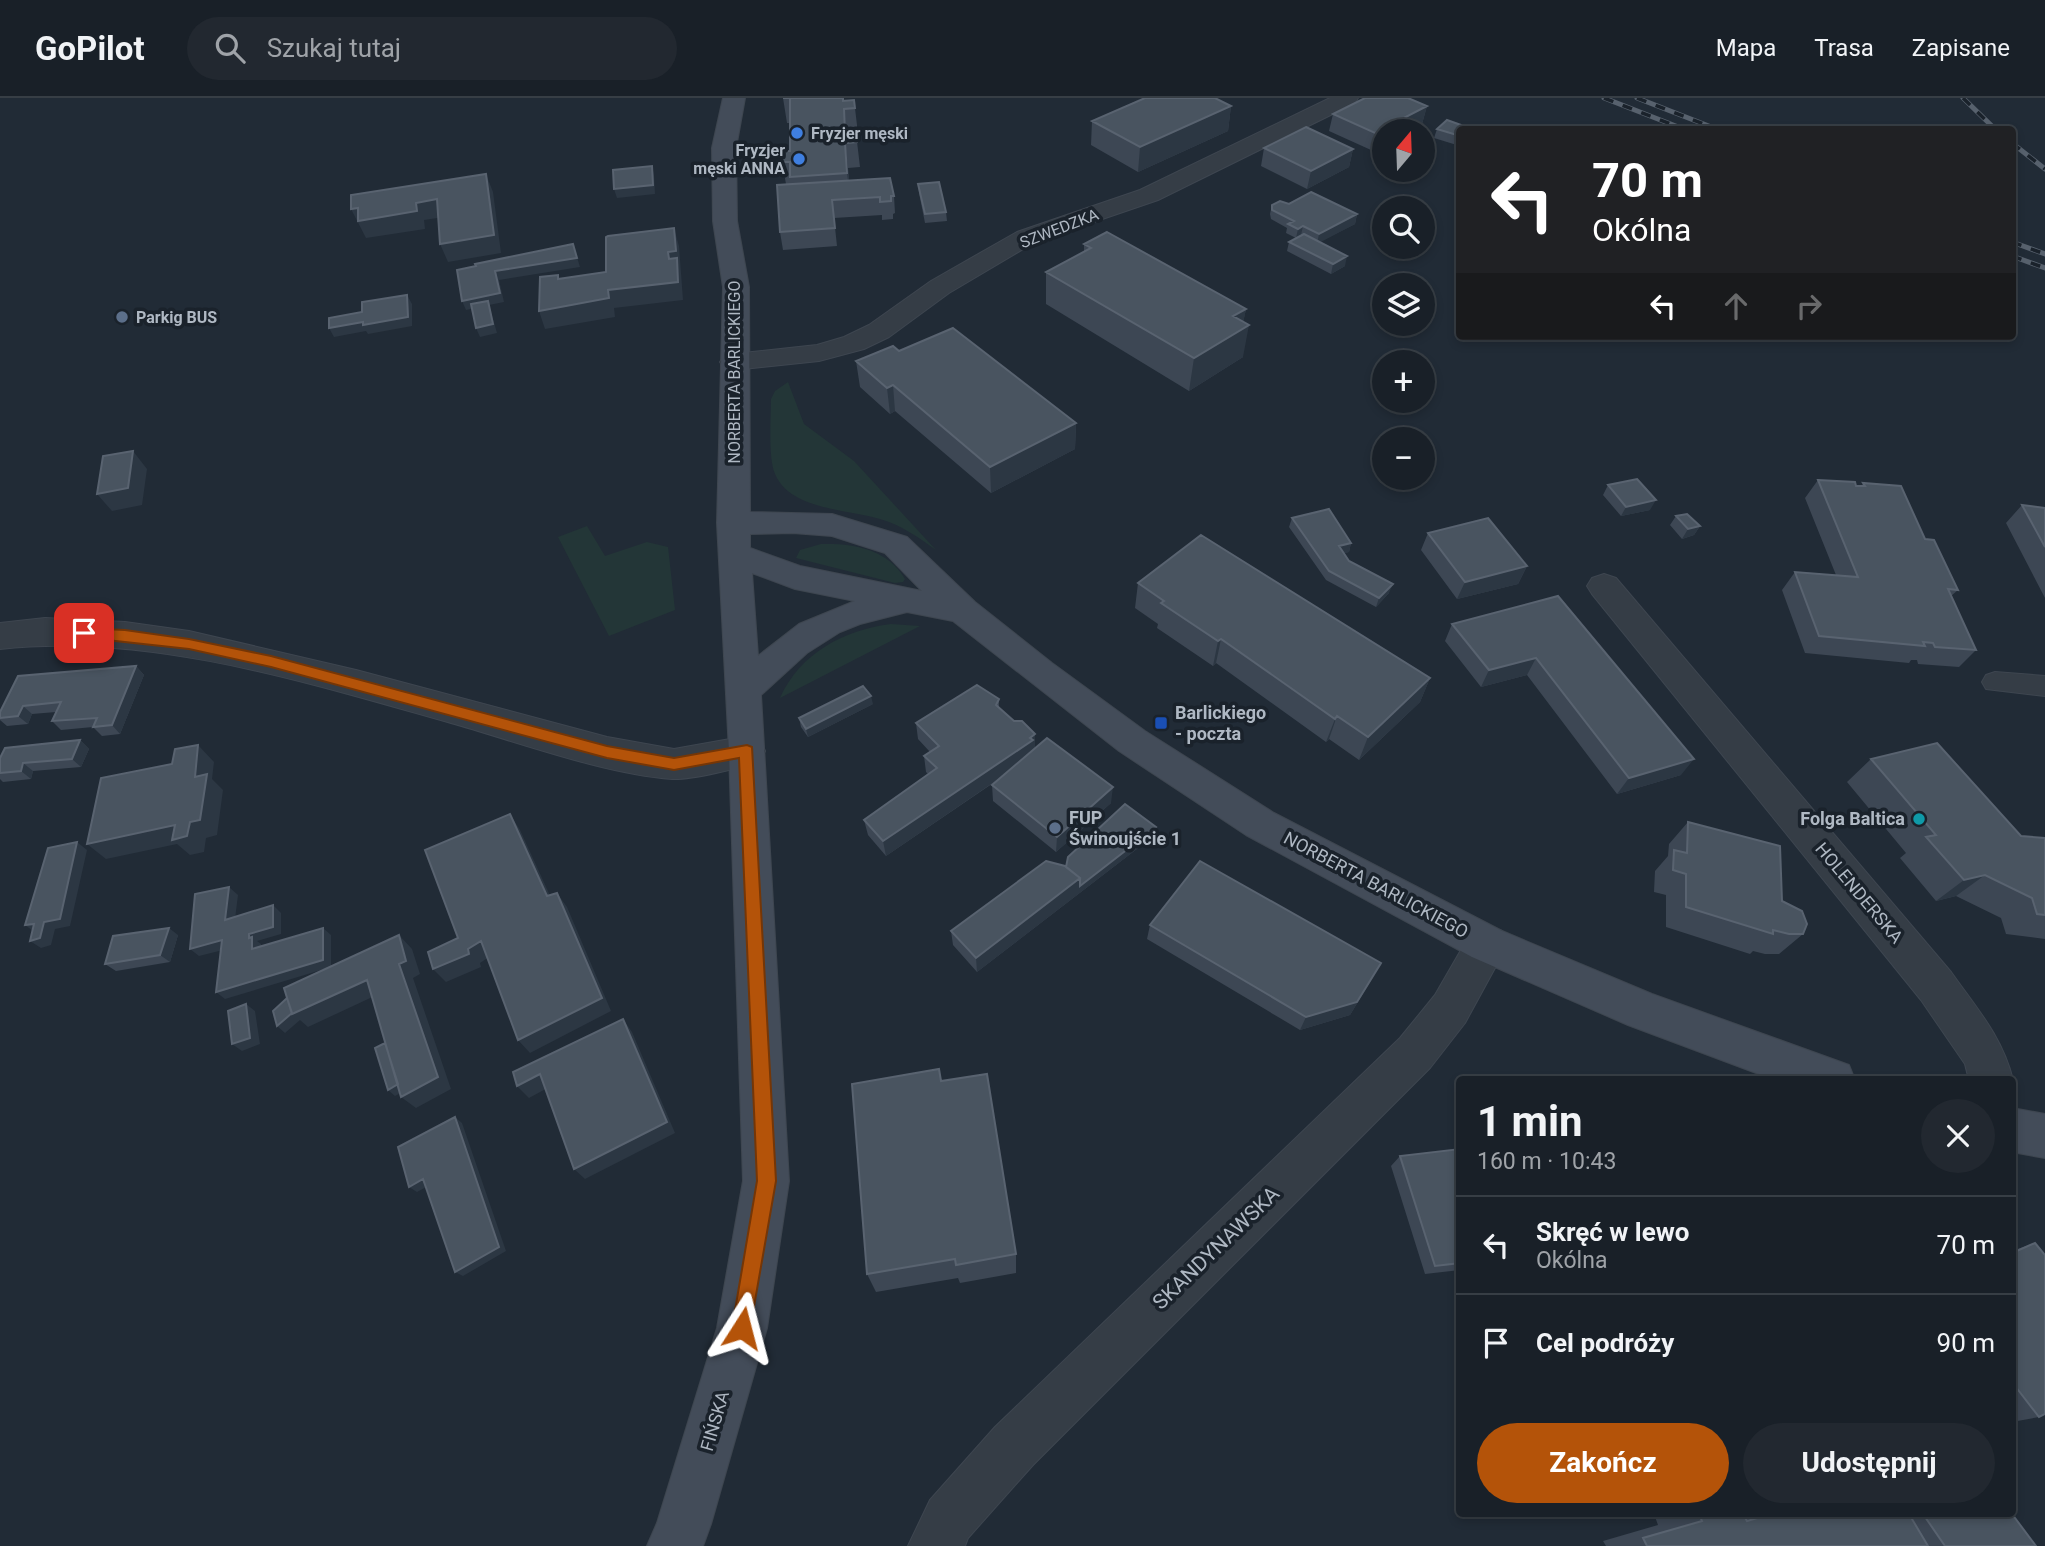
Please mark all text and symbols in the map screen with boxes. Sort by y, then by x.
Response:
search box [187,17,677,80]
text: GoPilot [35,29,145,68]
icon: search [211,29,249,67]
text: Szukaj tutaj [267,33,401,63]
text: Mapa [1716,34,1776,62]
text: Trasa [1814,34,1874,62]
text: Zapisane [1912,34,2010,62]
north arrow [1372,119,1435,182]
map controls [1372,119,1435,490]
place label: Fryzjer męski [811,124,908,143]
marker: Fryzjer męski [789,125,805,141]
place label: Fryzjer męski ANNA [693,141,785,178]
marker: Fryzjer męski ANNA [791,151,807,167]
text: 70 m [1592,152,1703,209]
icon: left [1477,154,1568,245]
button: search [1372,196,1435,259]
street label: SZWEDZKA [1017,205,1102,252]
text: Okólna [1592,211,1691,249]
button: layers [1372,273,1435,336]
street label: NORBERTA BARLICKIEGO [725,281,744,463]
icon: left [1644,287,1682,325]
icon: ahead [1717,287,1755,325]
icon: right [1790,287,1828,325]
place label: Parkig BUS [136,308,217,327]
marker: Parkig BUS [114,309,130,325]
button: + [1372,350,1435,413]
button: − [1372,427,1435,490]
pin [54,603,114,663]
icon: arrive [65,614,103,652]
place label: Barlickiego - poczta [1175,702,1266,744]
marker: Barlickiego - poczta [1153,715,1169,731]
place label: FUP Świnoujście 1 [1069,807,1181,849]
place label: Folga Baltica [1800,808,1905,829]
marker: Folga Baltica [1911,811,1927,827]
marker: FUP Świnoujście 1 [1047,820,1063,836]
street label: NORBERTA BARLICKIEGO [1280,827,1472,942]
street label: HOLENDERSKA [1811,838,1908,947]
text: 1 min [1477,1097,1583,1146]
button: close [1921,1099,1995,1173]
text: 160 m · 10:43 [1477,1148,1616,1175]
street label: SKANDYNAWSKA [1148,1181,1284,1314]
text: Skręć w lewo [1536,1217,1689,1247]
icon: left [1477,1226,1515,1264]
text: 70 m [1937,1230,1995,1260]
text: Okólna [1536,1247,1607,1274]
position arrow [705,1291,779,1365]
icon: arrive [1477,1324,1515,1362]
text: Cel podróży [1536,1328,1674,1358]
text: 90 m [1937,1328,1995,1358]
street label: FIŃSKA [696,1388,733,1453]
button: Zakończ [1477,1423,1729,1503]
button: Udostępnij [1743,1423,1995,1503]

